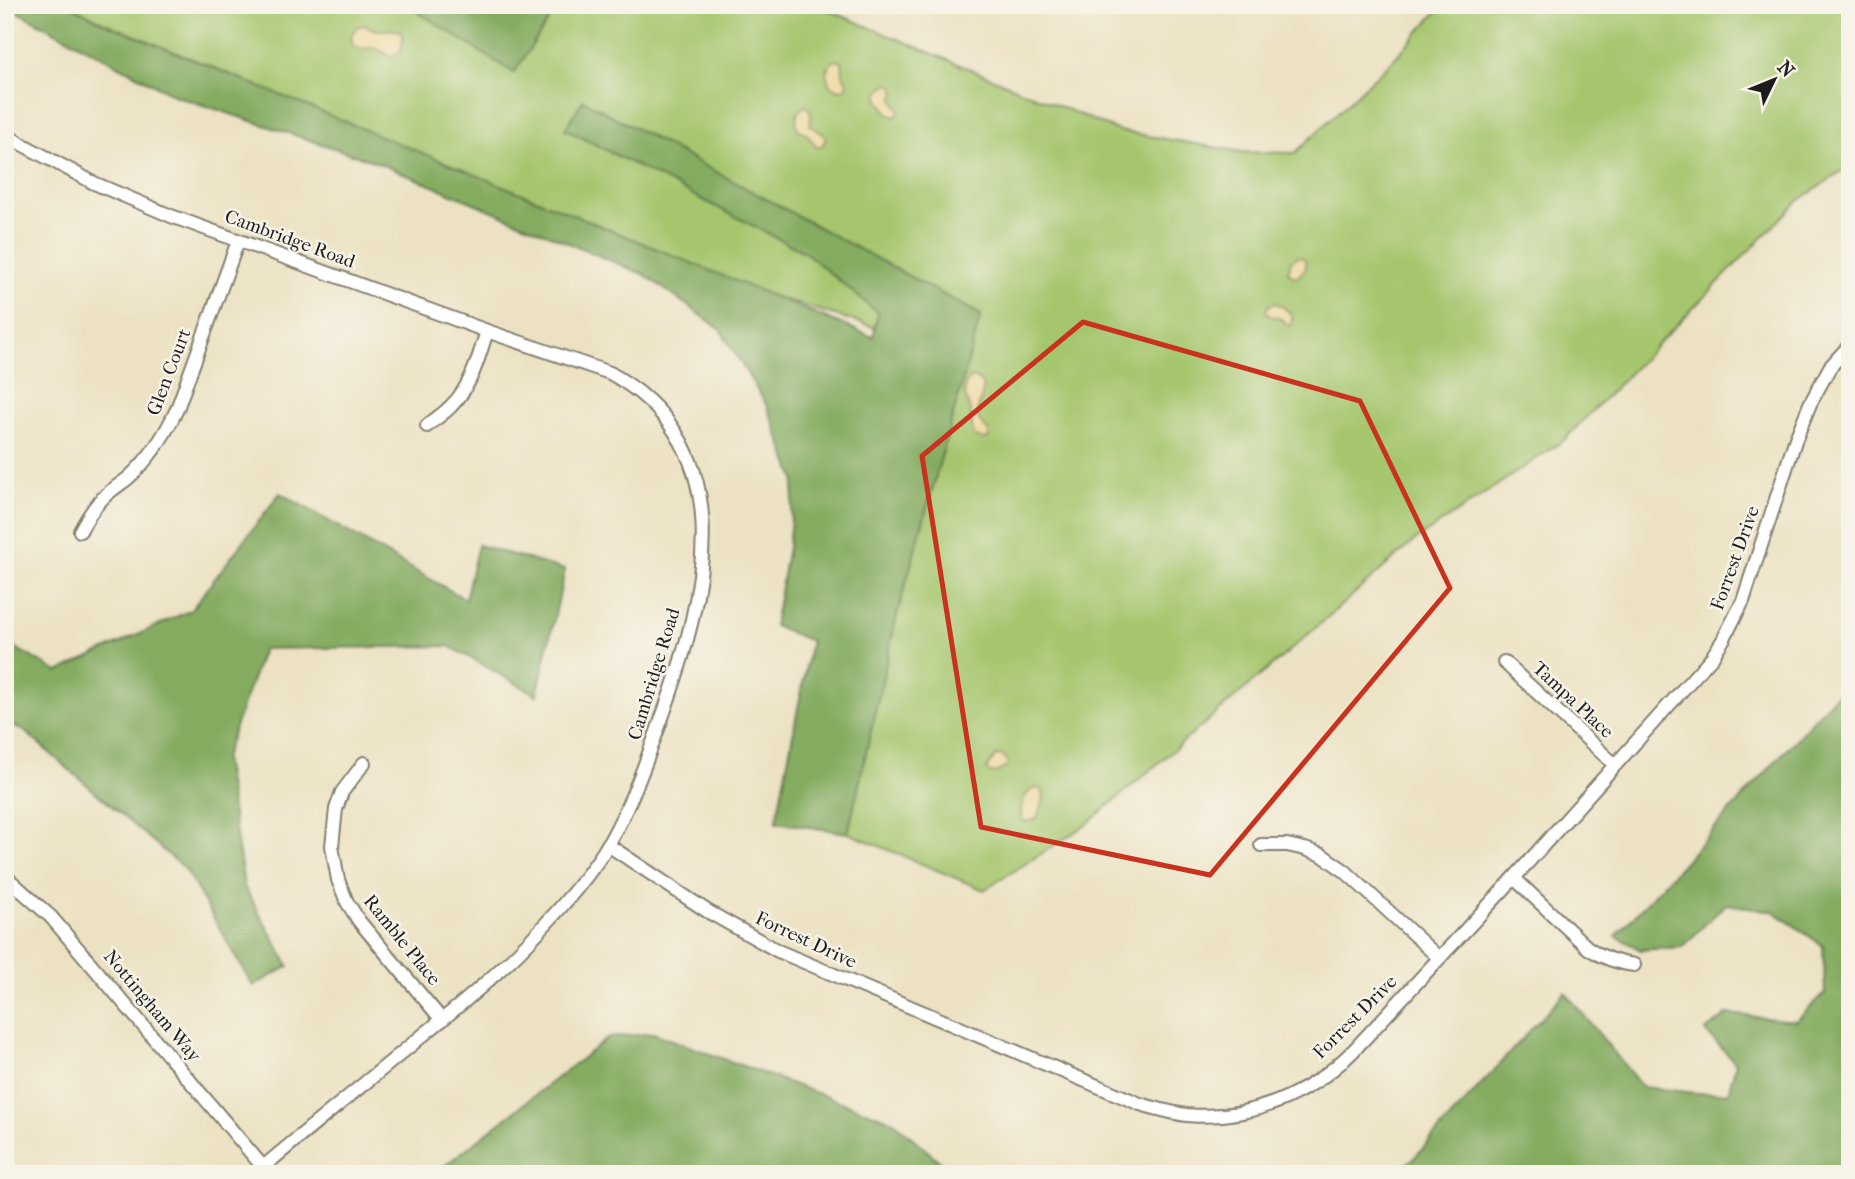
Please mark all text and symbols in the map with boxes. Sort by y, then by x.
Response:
north arrow [1740,46,1810,116]
text: N [1773,56,1799,82]
street label: Cambridge Road [222,205,359,273]
street label: Glen Court [142,325,196,418]
street label: Forrest Drive [1706,503,1764,613]
street label: Cambridge Road [623,605,685,743]
street label: Tampa Place [1528,657,1618,743]
street label: Ramble Place [359,890,445,990]
street label: Forrest Drive [752,907,860,973]
street label: Nottingham Way [99,946,206,1067]
street label: Forrest Drive [1309,971,1401,1063]

